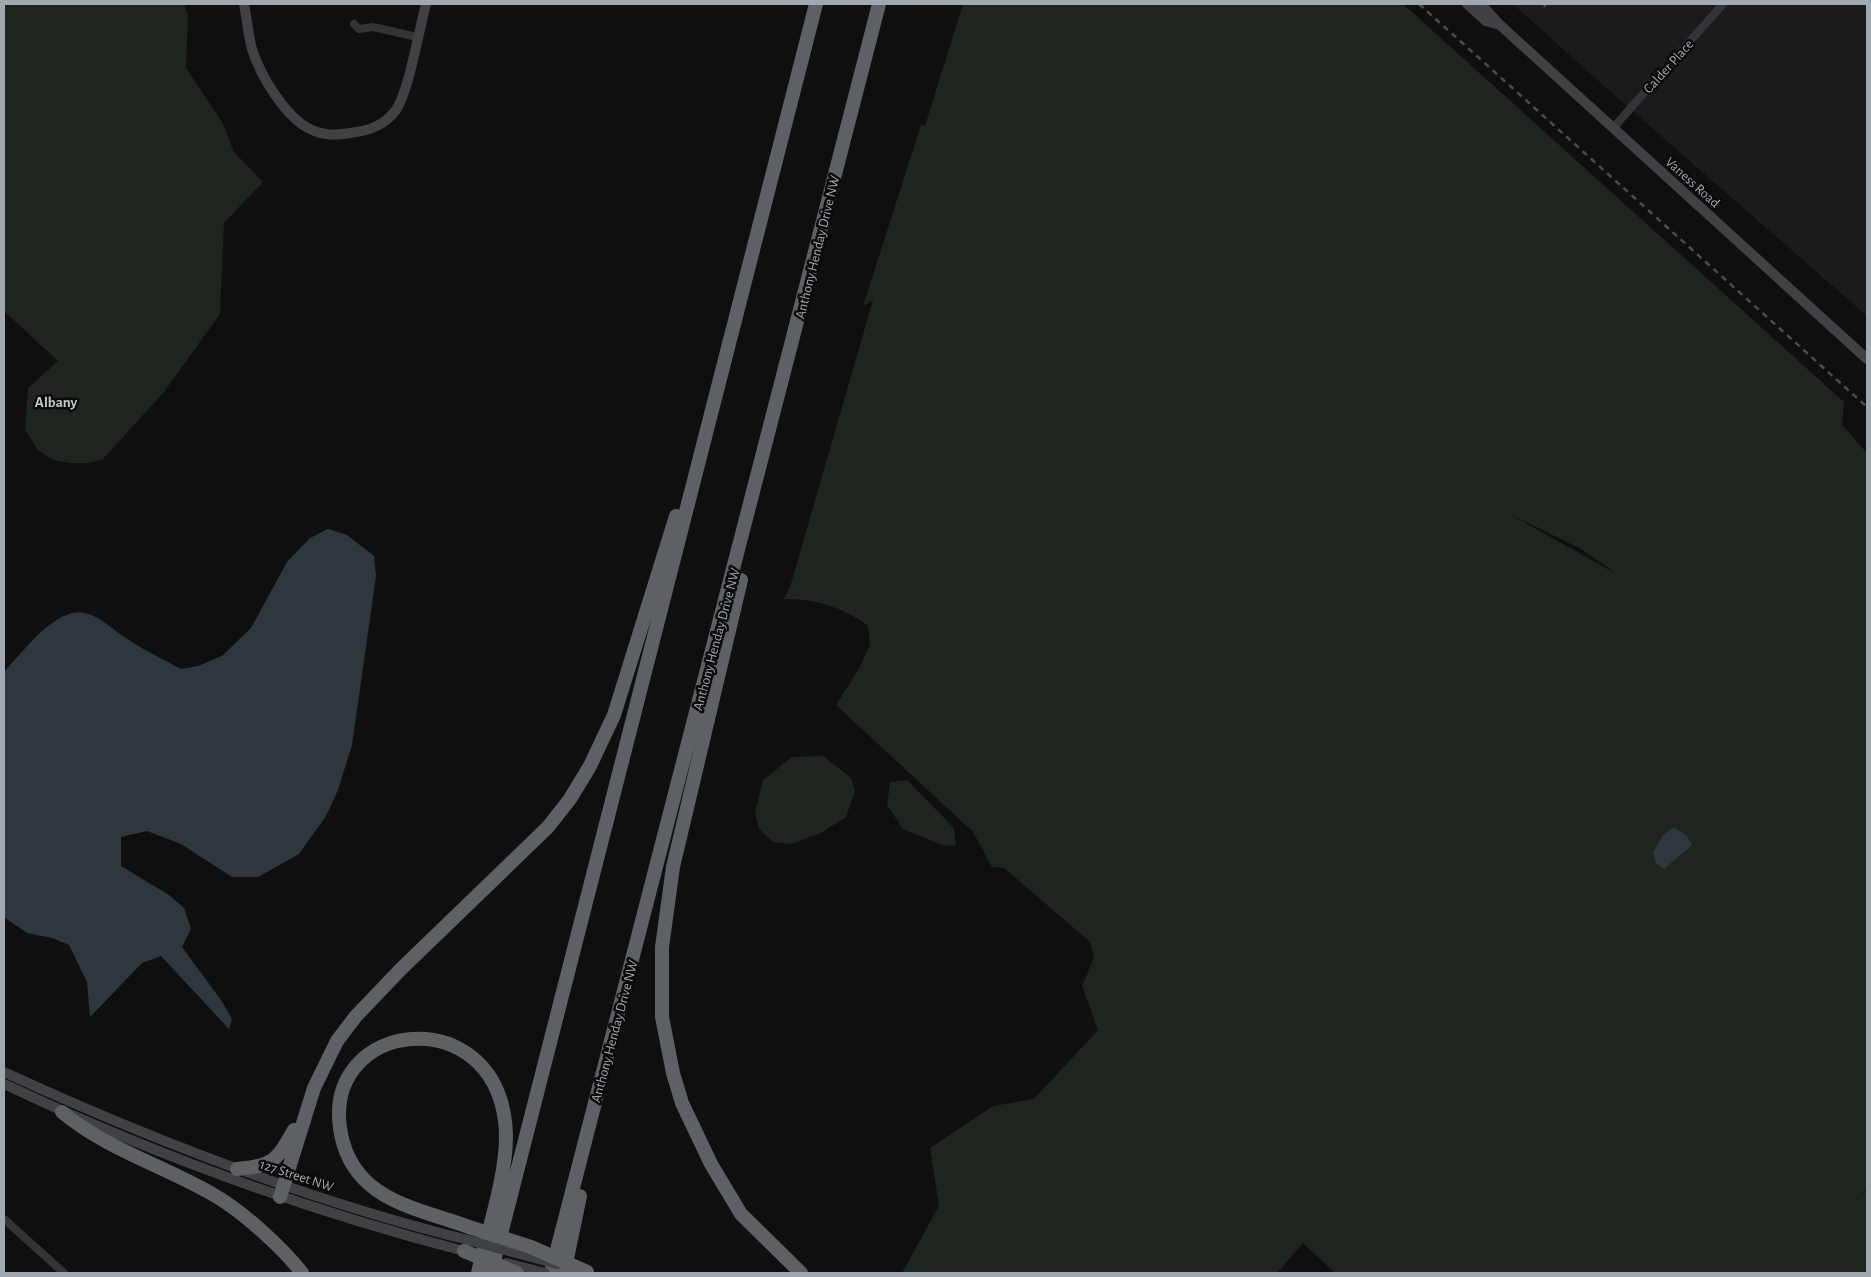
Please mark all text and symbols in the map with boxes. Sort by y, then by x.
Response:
street label: Calder Place [1641,37,1696,96]
street label: Vaness Road [1663,155,1722,211]
street label: Anthony Henday Drive NW [793,174,843,320]
district label: Albany [35,395,78,410]
street label: Anthony Henday Drive NW [691,566,743,712]
street label: Anthony Henday Drive NW [589,958,641,1104]
street label: 127 Street NW [258,1157,336,1195]

